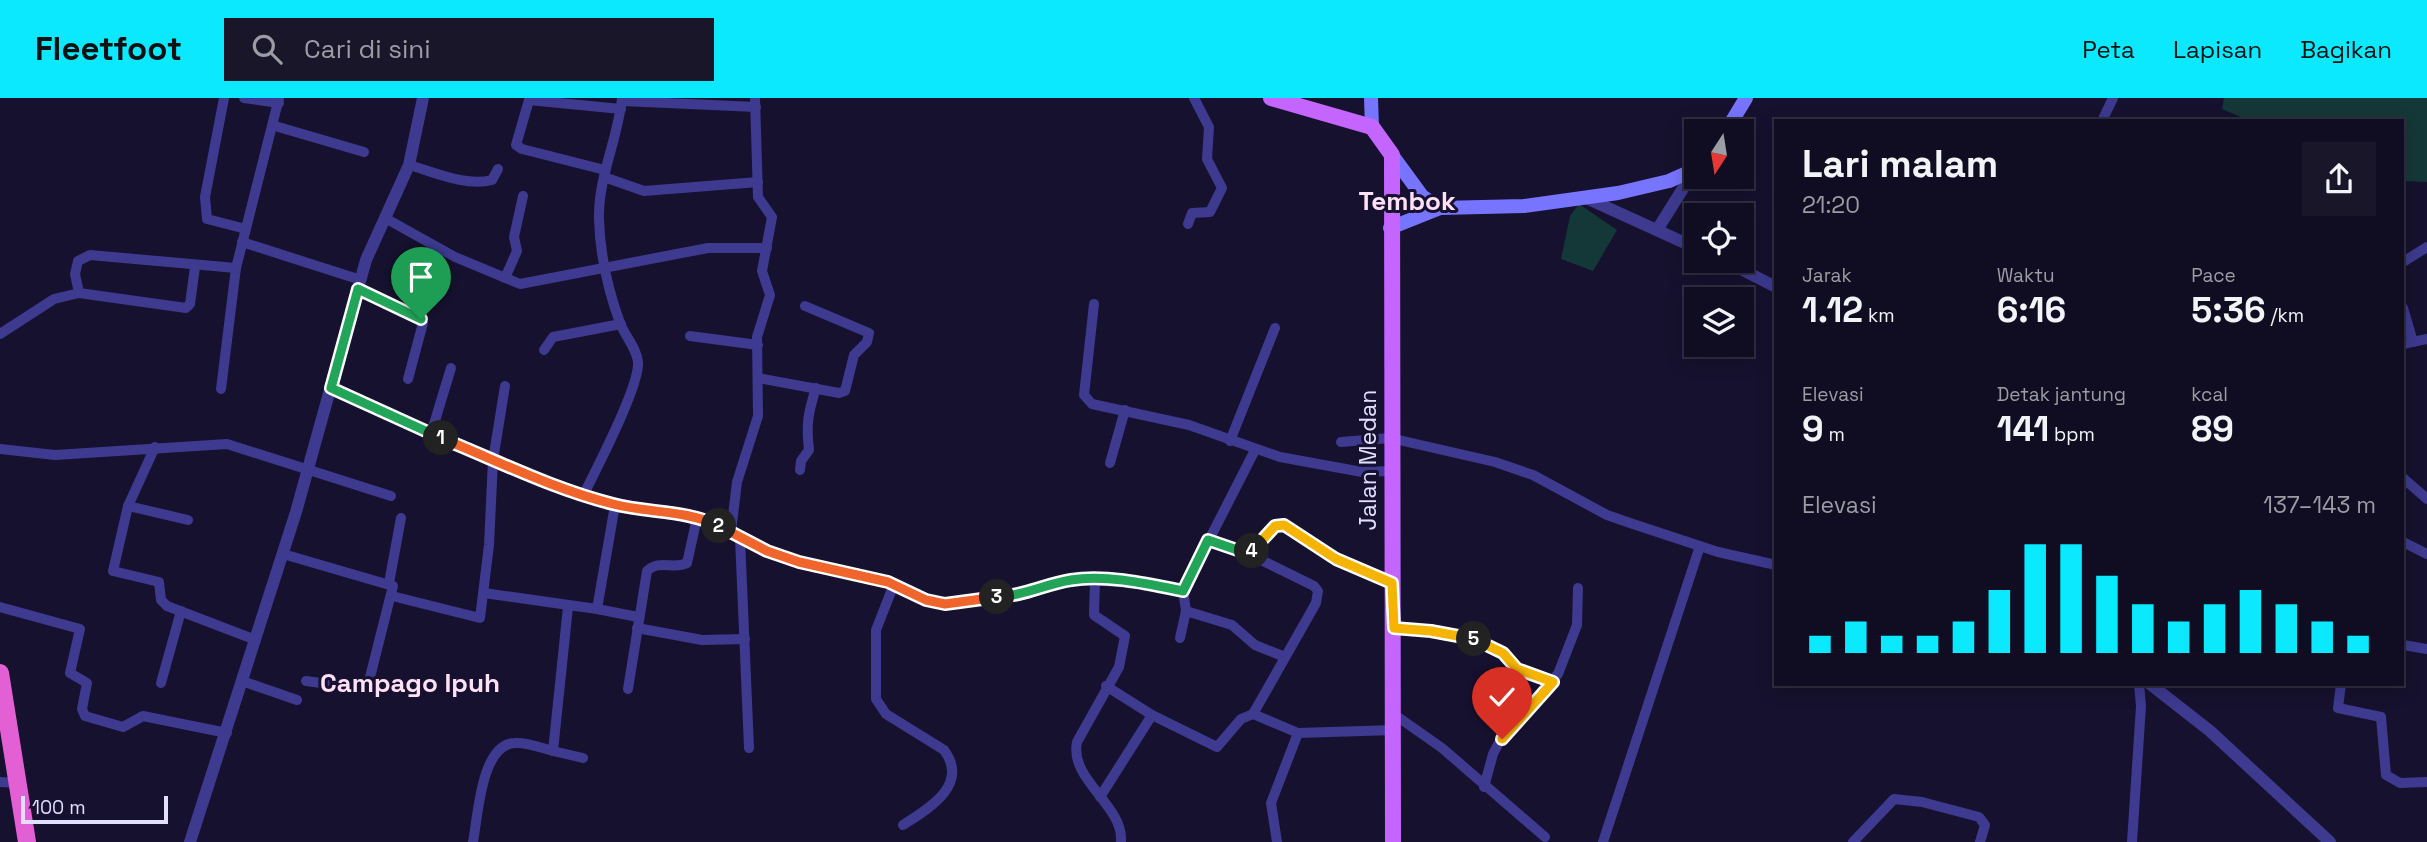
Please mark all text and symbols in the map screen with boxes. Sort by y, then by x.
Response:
search box [224,18,714,81]
text: Fleetfoot [35,28,182,70]
icon: search [248,30,286,68]
text: Cari di sini [304,32,431,66]
text: Peta [2082,34,2135,65]
text: Lapisan [2173,34,2262,65]
text: Bagikan [2300,34,2392,65]
north arrow [1684,119,1754,189]
map controls [1684,119,1754,357]
text: Lari malam [1802,140,1998,188]
button: share [2302,142,2376,216]
district label: Tembok [1358,184,1456,218]
text: 21:20 [1802,190,1860,220]
button: locate [1684,203,1754,273]
pin [391,247,451,319]
icon: arrive [402,258,440,296]
text: Jarak [1802,263,1852,288]
text: Waktu [1997,263,2055,288]
text: Pace [2191,263,2236,288]
button: layers [1684,287,1754,357]
text: 1.12 [1802,288,1863,332]
text: 6:16 [1997,288,2066,332]
text: 5:36 [2191,288,2266,332]
text: km [1863,303,1895,328]
text: /km [2266,303,2304,328]
text: Elevasi [1802,382,1864,407]
text: Detak jantung [1997,382,2126,407]
text: kcal [2191,382,2228,407]
street label: Jalan Medan [1353,390,1383,530]
text: 9 [1802,407,1824,451]
text: 141 [1997,407,2049,451]
text: 89 [2191,407,2234,451]
pin: 1 [424,420,458,456]
text: m [1824,422,1845,447]
text: bpm [2049,422,2095,447]
text: 1 [436,425,445,450]
text: Elevasi [1802,490,1877,520]
text: 137–143 m [2263,490,2376,520]
pin: 2 [702,508,736,544]
text: 2 [713,513,724,538]
pin: 4 [1234,533,1270,568]
text: 4 [1245,538,1258,563]
pin: 3 [979,580,1014,614]
text: 3 [991,584,1002,609]
pin: 5 [1456,622,1492,656]
text: 5 [1468,626,1479,651]
district label: Campago Ipuh [320,666,500,700]
pin [1472,667,1532,739]
icon: check [1483,678,1521,716]
scale bar [21,793,168,825]
text: 100 m [32,795,86,820]

